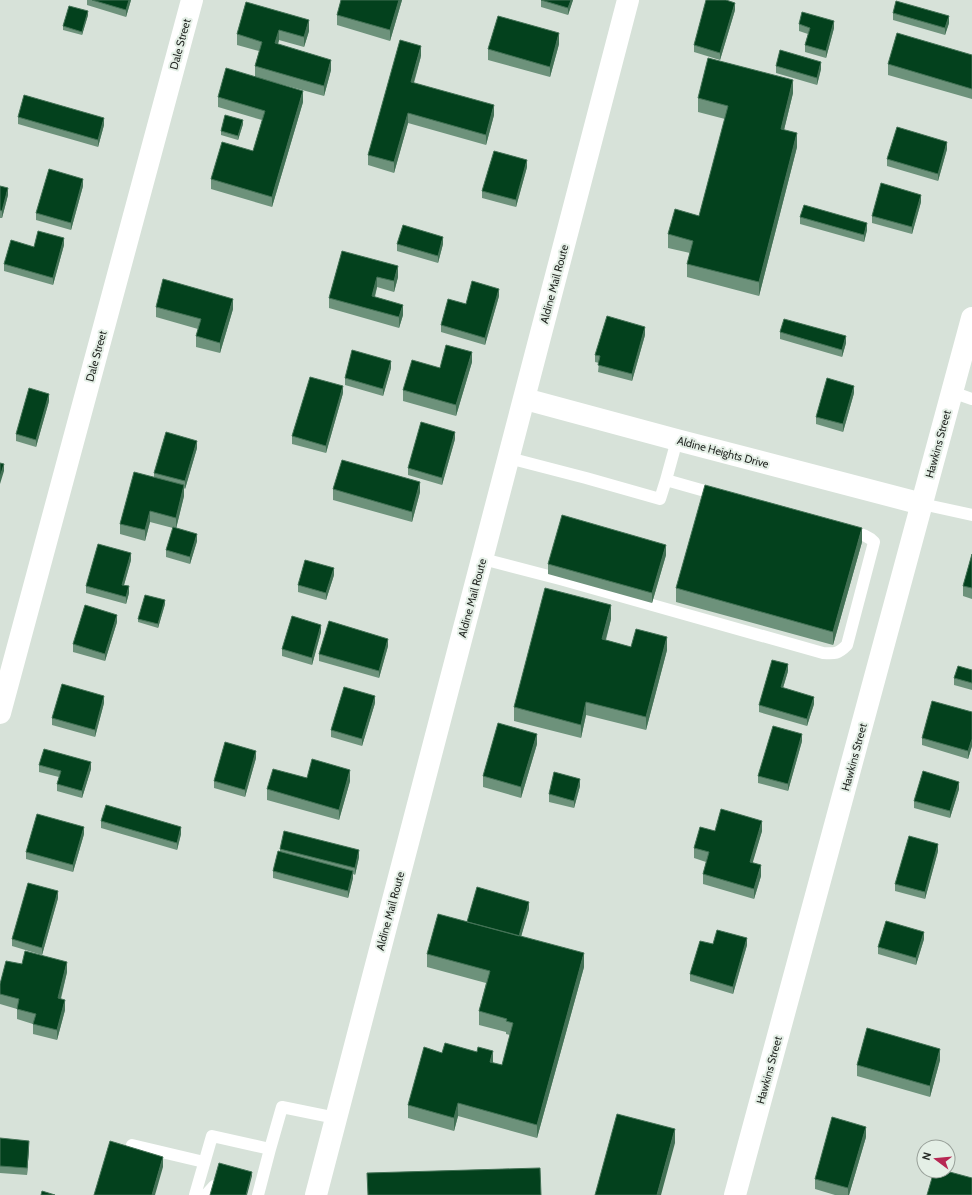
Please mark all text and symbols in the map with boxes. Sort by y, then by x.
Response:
street label: Dale Street [166,17,194,71]
street label: Aldine Mail Route [537,243,571,325]
street label: Dale Street [82,329,110,383]
street label: Hawkins Street [922,408,954,479]
street label: Aldine Heights Drive [676,433,771,471]
street label: Aldine Mail Route [455,557,489,639]
street label: Hawkins Street [838,721,870,792]
street label: Aldine Mail Route [373,870,407,952]
street label: Hawkins Street [753,1034,785,1105]
north arrow [916,1139,956,1179]
text: N [919,1151,934,1162]

